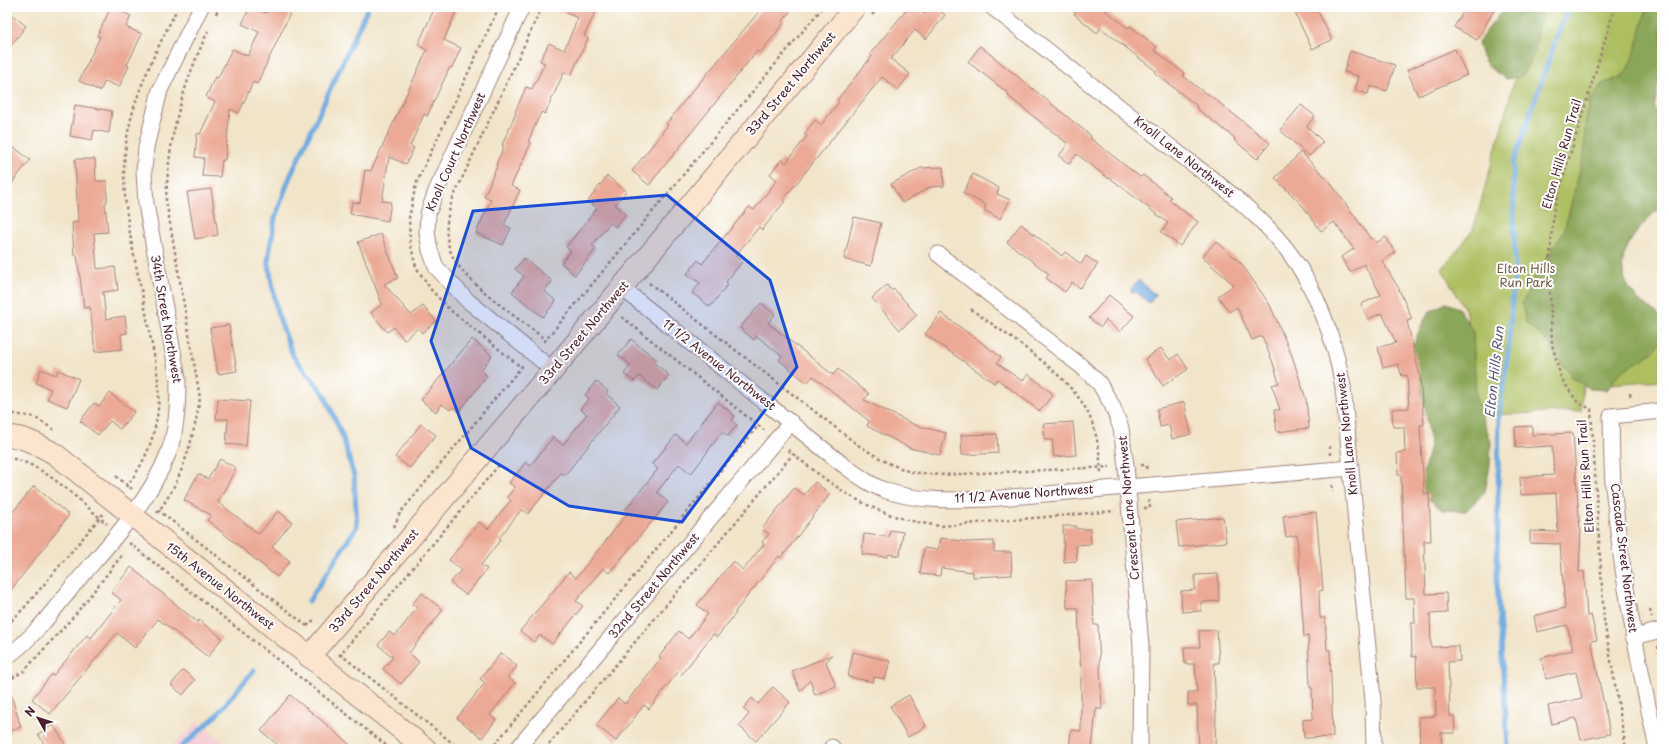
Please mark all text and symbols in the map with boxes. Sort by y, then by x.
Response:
street label: 33rd Street Northwest [741,27,839,139]
street label: Knoll Court Northwest [421,89,490,214]
street label: Elton Hills Run Trail [1537,97,1585,211]
street label: Knoll Lane Northwest [1131,111,1239,201]
street label: 34th Street Northwest [147,253,187,385]
park label: Elton Hills Run Park [1497,259,1556,291]
street label: 33rd Street Northwest [534,276,632,388]
street label: 11 1/2 Avenue Northwest [659,314,780,414]
water label: Elton Hills Run [1479,324,1508,419]
street label: Knoll Lane Northwest [1331,372,1361,496]
street label: Elton Hills Run Trail [1572,419,1598,533]
street label: Crescent Lane Northwest [1113,435,1143,581]
street label: 11 1/2 Avenue Northwest [954,479,1094,507]
street label: Cascade Street Northwest [1607,482,1643,634]
street label: 33rd Street Northwest [324,524,422,636]
street label: 32nd Street Northwest [603,528,703,642]
street label: 15th Avenue Northwest [163,537,279,633]
north arrow [18,698,58,738]
text: N [20,702,39,720]

